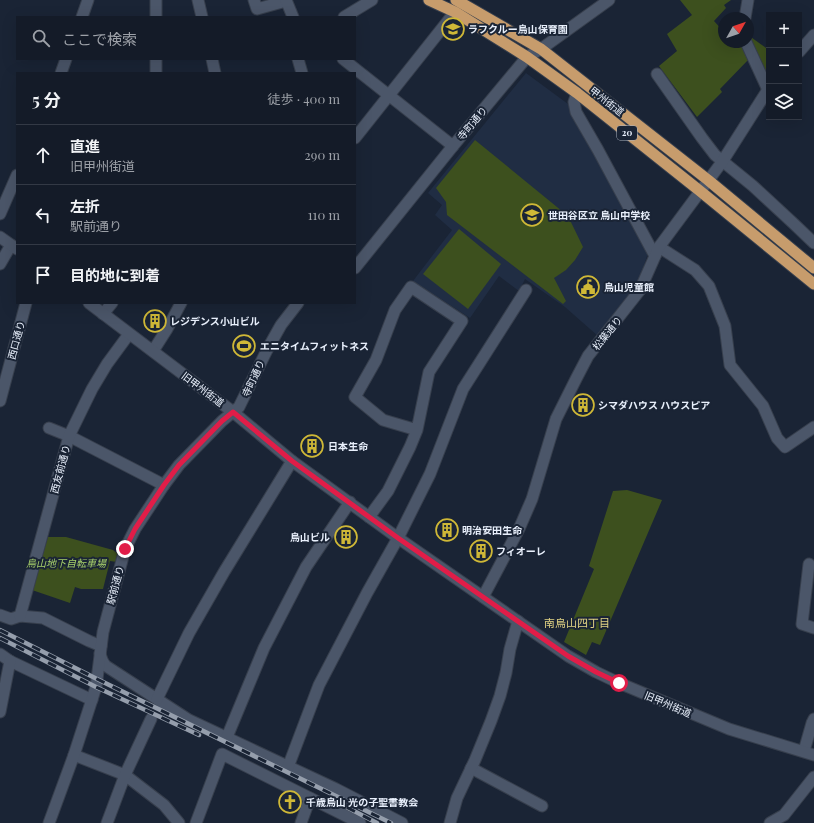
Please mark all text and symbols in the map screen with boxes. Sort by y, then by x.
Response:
north arrow [718,12,754,48]
map controls [766,12,802,120]
button: + [766,12,802,48]
search box [16,16,356,60]
school or university icon: ラフクルー烏山保育園 [440,16,466,42]
place label: ラフクルー烏山保育園 [468,22,568,36]
icon: search [30,27,52,49]
text: ここで検索 [62,29,137,49]
button: − [766,48,802,84]
street label: 甲州街道 [587,83,627,119]
button: layers [766,84,802,120]
text: 5 分 [32,88,61,110]
text: 徒歩 · 400 m [268,90,340,107]
street label: 寺町通り [454,103,490,143]
road number: 20 [617,126,637,140]
text: 直進 [70,136,100,156]
icon: ahead [32,144,54,166]
text: 290 m [305,146,340,163]
text: 旧甲州街道 [70,157,135,174]
text: 左折 [70,196,100,216]
school or university icon: 世田谷区立 烏山中学校 [519,202,545,228]
icon: left [32,204,54,226]
text: 110 m [308,206,340,223]
place label: 世田谷区立 烏山中学校 [548,208,650,222]
text: 駅前通り [70,217,122,234]
icon: arrive [32,264,54,286]
text: 目的地に到着 [70,265,160,285]
public building icon: 烏山児童館 [575,274,601,300]
place label: 烏山児童館 [604,280,654,294]
building icon: レジデンス小山ビル [142,308,168,334]
street label: 松葉通り [589,313,625,353]
place label: レジデンス小山ビル [170,314,260,328]
street label: 西口通り [4,319,28,361]
sports icon: エニタイムフィットネス [231,333,257,359]
place label: エニタイムフィットネス [260,339,369,353]
street label: 寺町通り [238,357,268,399]
street label: 旧甲州街道 [179,368,227,410]
building icon: シマダハウス ハウスピア [570,392,596,418]
place label: シマダハウス ハウスピア [598,398,710,412]
building icon: 日本生命 [299,433,325,459]
place label: 日本生命 [328,439,369,453]
street label: 西友前通り [47,443,73,495]
building icon: 明治安田生命 [434,517,460,543]
place label: 明治安田生命 [462,523,523,537]
building icon: 烏山ビル [333,524,359,550]
place label: 烏山ビル [290,530,330,544]
building icon: フィオーレ [468,538,494,564]
route end [116,540,134,558]
place label: フィオーレ [496,544,546,558]
park label: 烏山地下自転車場 [26,556,107,570]
street label: 駅前通り [103,564,127,606]
district label: 南烏山四丁目 [544,615,610,630]
route start [610,674,628,692]
street label: 旧甲州街道 [642,688,694,720]
church icon: 千歳烏山 光の子聖書教会 [277,789,303,815]
place label: 千歳烏山 光の子聖書教会 [306,795,418,809]

